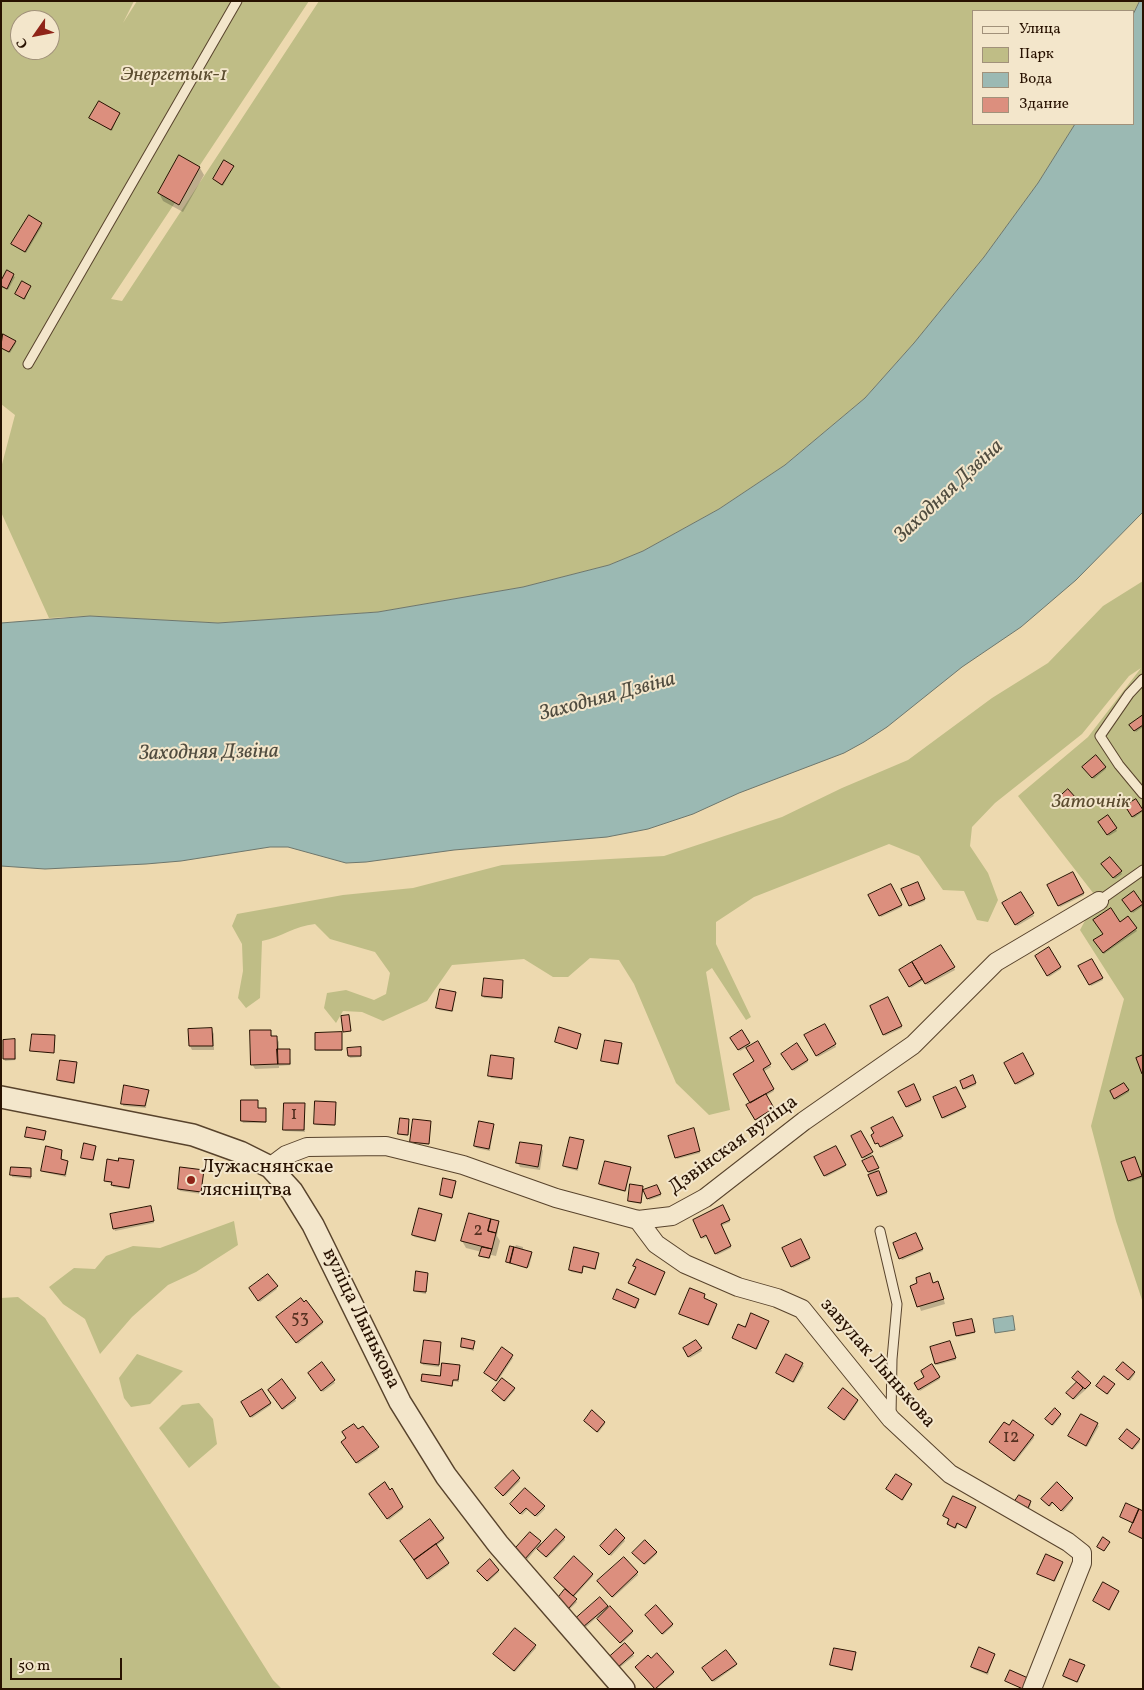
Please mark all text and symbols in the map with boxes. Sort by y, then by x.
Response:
north arrow [10,10,60,60]
legend [972,10,1134,125]
text: Улица [1019,19,1061,40]
text: С [12,34,33,52]
text: Парк [1019,44,1054,65]
park label: Энергетык-1 [121,64,227,88]
text: Вода [1019,69,1052,90]
text: Здание [1019,94,1069,115]
water label: Заходняя Дзвіна [890,435,1010,549]
water label: Заходняя Дзвіна [537,668,679,728]
water label: Заходняя Дзвіна [139,740,279,768]
park label: Заточнік [1052,791,1130,815]
street label: Дзвінская вуліца [665,1091,803,1201]
house number: 1 [291,1105,297,1127]
place label: Лужаснянскае лясніцтва [201,1156,333,1203]
marker: Лужаснянскае лясніцтва [185,1174,197,1186]
house number: 2 [473,1221,483,1243]
street label: вуліца Лынькова [316,1245,404,1393]
street label: завулак Лынькова [814,1294,940,1434]
house number: 53 [291,1309,309,1331]
house number: 12 [1003,1428,1019,1450]
scale bar [12,1648,125,1680]
text: 50 m [18,1656,50,1677]

